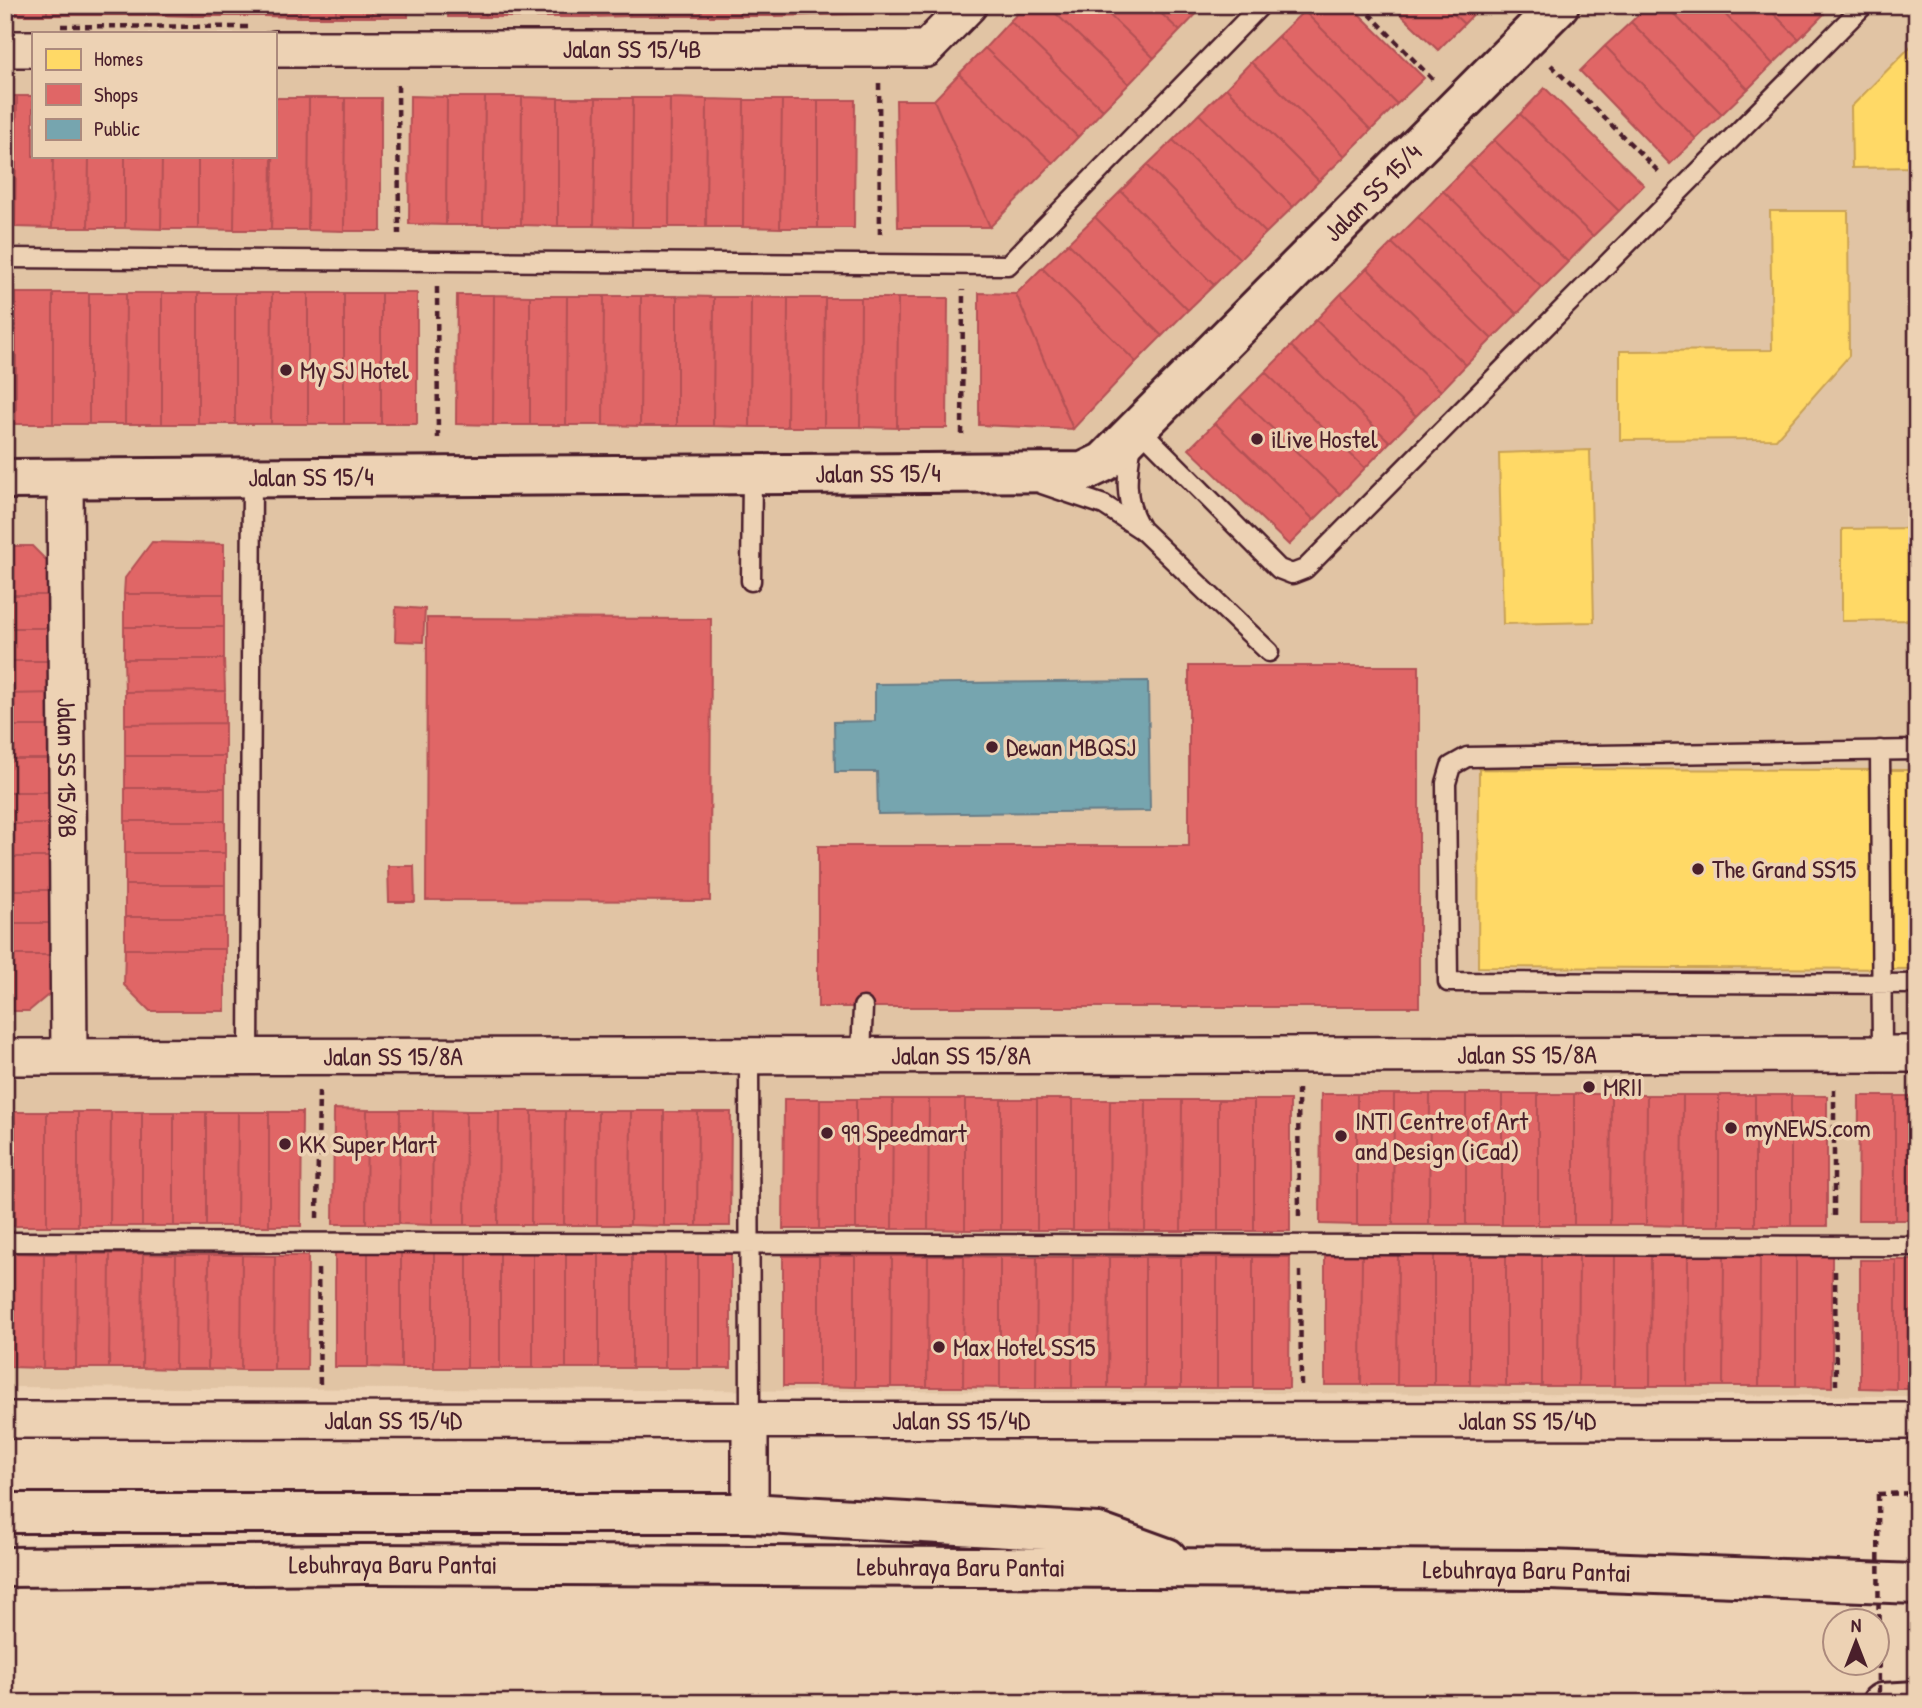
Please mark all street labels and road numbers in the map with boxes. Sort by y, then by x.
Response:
street label: Jalan SS 15/4B [563,31,701,66]
street label: Jalan SS 15/4 [1315,135,1429,249]
street label: Jalan SS 15/4 [815,455,941,491]
street label: Jalan SS 15/4 [248,459,374,494]
street label: Jalan SS 15/8B [50,698,85,838]
street label: Jalan SS 15/8A [891,1037,1031,1073]
street label: Jalan SS 15/8A [1457,1037,1597,1072]
street label: Jalan SS 15/8A [323,1038,463,1074]
street label: Jalan SS 15/4D [324,1402,463,1437]
street label: Jalan SS 15/4D [892,1402,1031,1438]
street label: Jalan SS 15/4D [1458,1403,1597,1438]
street label: Lebuhraya Baru Pantai [288,1546,497,1582]
street label: Lebuhraya Baru Pantai [857,1548,1065,1585]
street label: Lebuhraya Baru Pantai [1423,1551,1632,1590]

